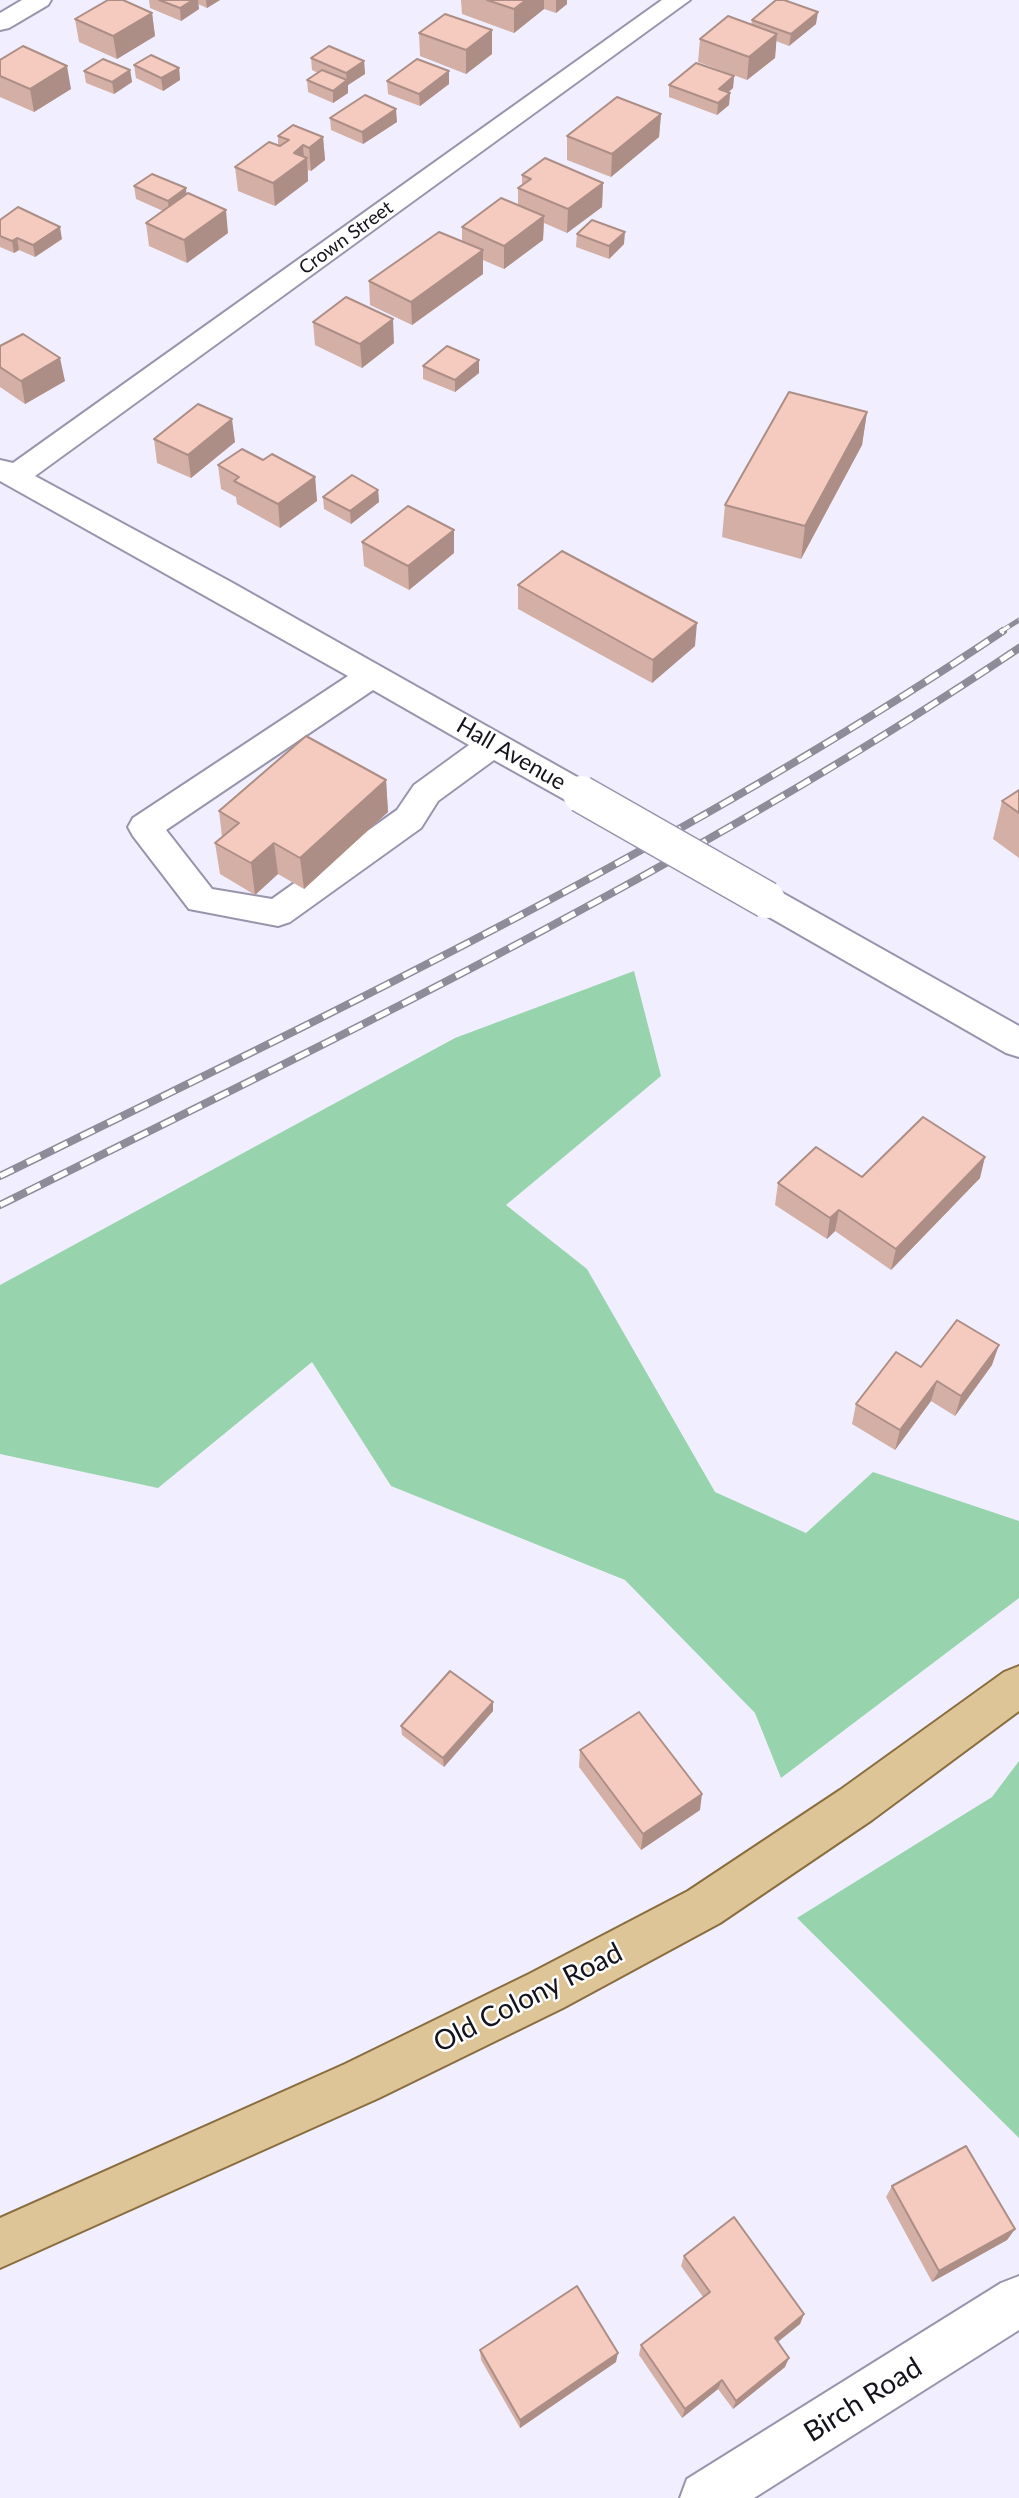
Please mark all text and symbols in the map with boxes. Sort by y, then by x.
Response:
street label: Crown Street [295,196,397,280]
street label: Hall Avenue [451,712,571,796]
street label: Old Colony Road [428,1936,628,2060]
street label: Birch Road [798,2351,928,2449]

